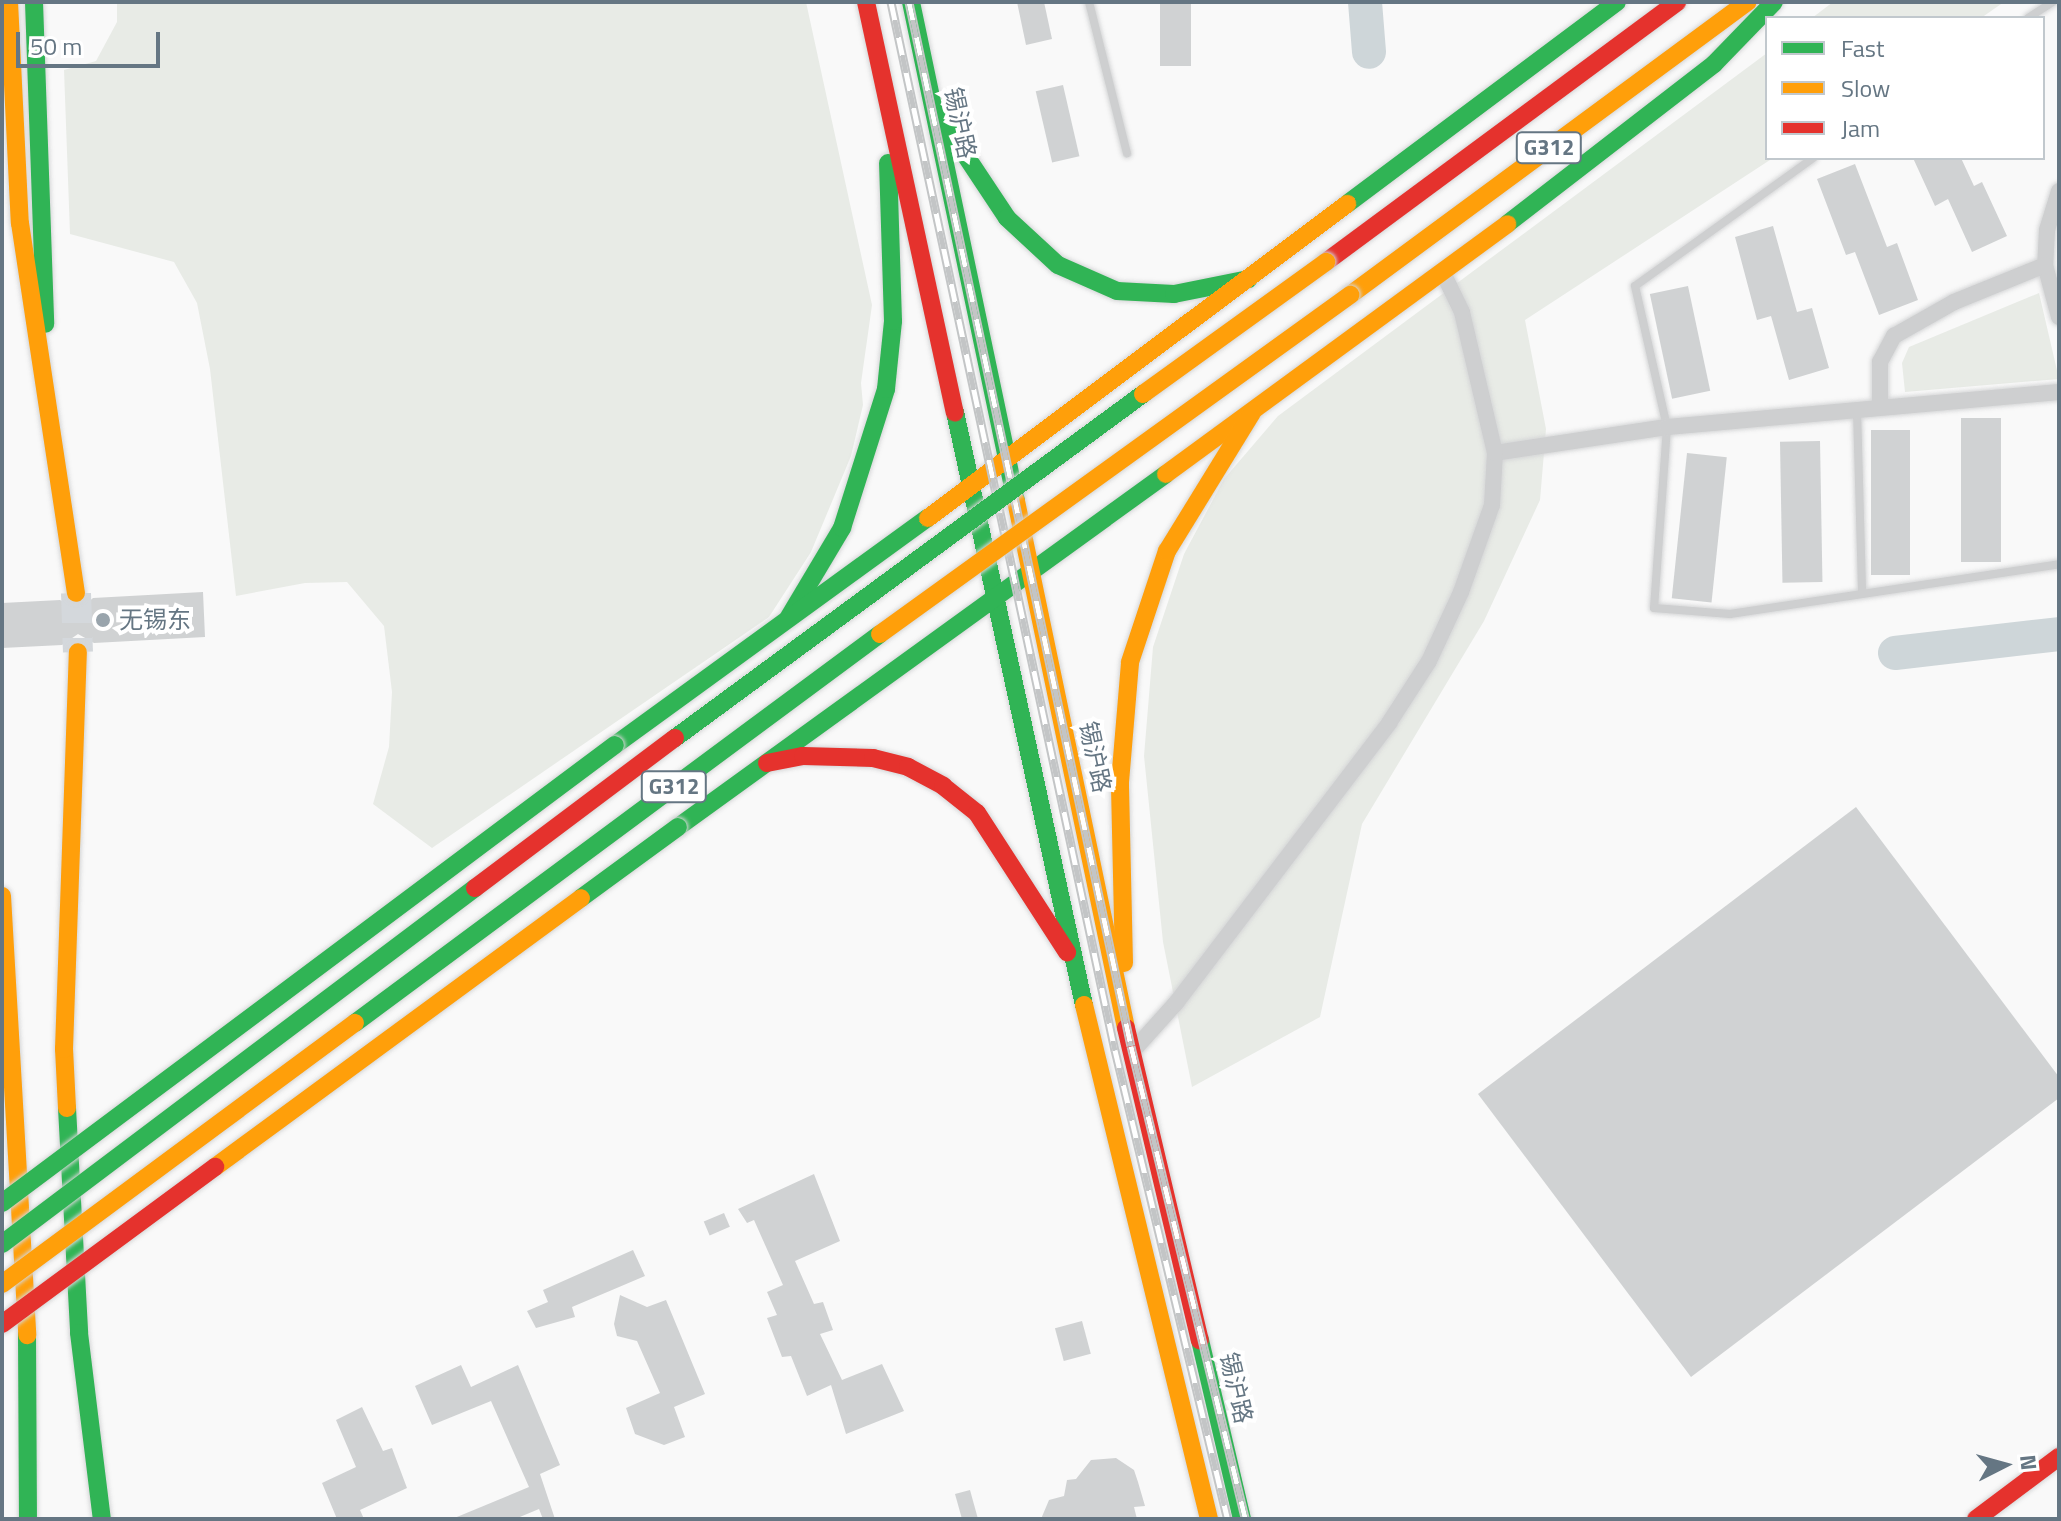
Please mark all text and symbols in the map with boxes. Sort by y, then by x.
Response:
scale bar [20,16,164,66]
legend [1765,16,2045,160]
text: 50 m [30,28,82,64]
text: Fast [1841,30,1884,66]
text: Slow [1841,70,1890,106]
street label: 锡沪路 [938,85,982,161]
text: Jam [1841,110,1880,146]
road number: G312 [1515,130,1583,166]
place label: 无锡东 [119,606,191,634]
marker: 无锡东 [94,611,112,629]
street label: 锡沪路 [1073,719,1117,795]
road number: G312 [640,769,708,805]
street label: 锡沪路 [1214,1350,1258,1426]
north arrow [1965,1425,2045,1505]
text: N [2011,1453,2047,1472]

